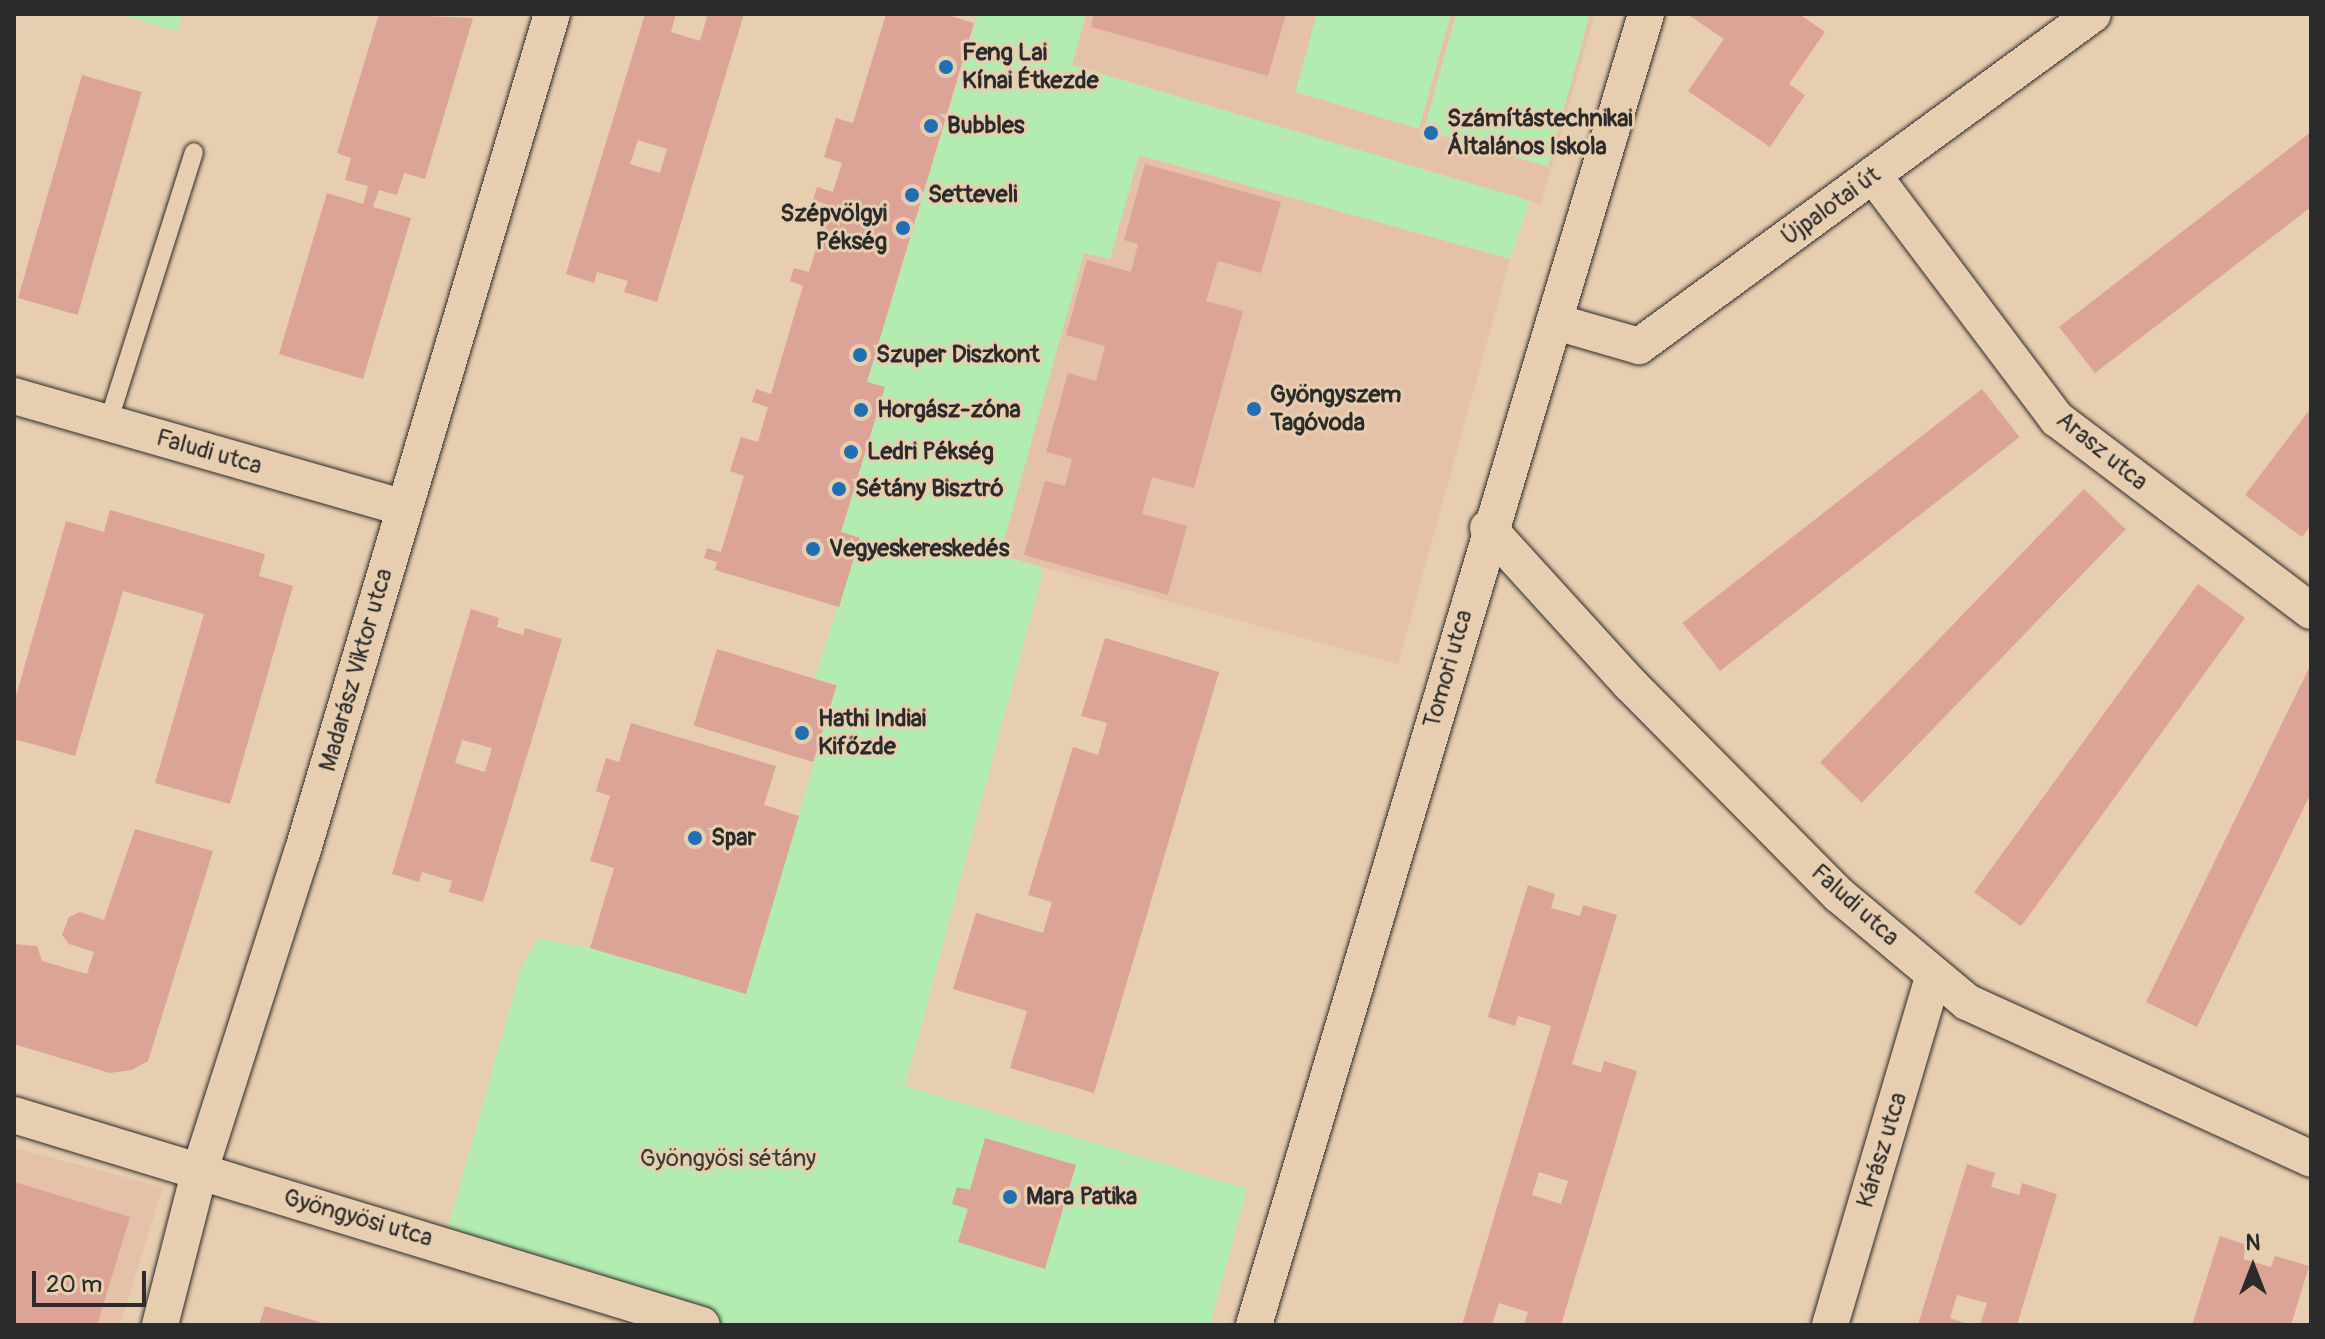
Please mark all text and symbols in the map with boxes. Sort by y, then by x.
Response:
place label: Feng Lai Kínai Étkezde [962,39,1099,95]
marker: Feng Lai Kínai Étkezde [937,58,955,76]
place label: Számítástechnikai Általános Iskola [1447,105,1633,161]
place label: Bubbles [947,112,1024,140]
marker: Bubbles [922,117,940,135]
marker: Számítástechnikai Általános Iskola [1422,124,1440,142]
street label: Újpalotai út [1776,161,1886,251]
place label: Setteveli [928,181,1018,209]
marker: Setteveli [903,186,921,204]
place label: Szépvölgyi Pékség [780,200,887,256]
marker: Szépvölgyi Pékség [894,219,912,237]
place label: Szuper Diszkont [876,341,1040,369]
marker: Szuper Diszkont [851,346,869,364]
place label: Gyöngyszem Tagóvoda [1270,381,1401,437]
place label: Horgász-zóna [877,396,1021,424]
marker: Gyöngyszem Tagóvoda [1245,400,1263,418]
marker: Horgász-zóna [852,401,870,419]
street label: Arasz utca [2051,406,2153,496]
street label: Faludi utca [153,423,265,481]
place label: Ledri Pékség [867,438,994,466]
marker: Ledri Pékség [842,443,860,461]
place label: Sétány Bisztró [855,475,1004,503]
marker: Sétány Bisztró [830,480,848,498]
place label: Vegyeskereskedés [829,535,1009,563]
marker: Vegyeskereskedés [804,540,822,558]
street label: Madarász Viktor utca [313,565,399,775]
street label: Tomori utca [1417,607,1479,731]
place label: Hathi Indiai Kifőzde [818,705,926,761]
marker: Hathi Indiai Kifőzde [793,724,811,742]
place label: Spar [711,824,756,852]
marker: Spar [686,829,704,847]
street label: Faludi utca [1805,858,1905,952]
street label: Kárász utca [1851,1089,1913,1211]
park label: Gyöngyösi sétány [640,1145,816,1173]
street label: Gyöngyösi utca [280,1183,436,1253]
place label: Mara Patika [1026,1183,1137,1211]
marker: Mara Patika [1001,1188,1019,1206]
north arrow [2213,1227,2293,1307]
text: N [2246,1229,2260,1257]
scale bar [36,1255,150,1305]
text: 20 m [46,1270,102,1299]

